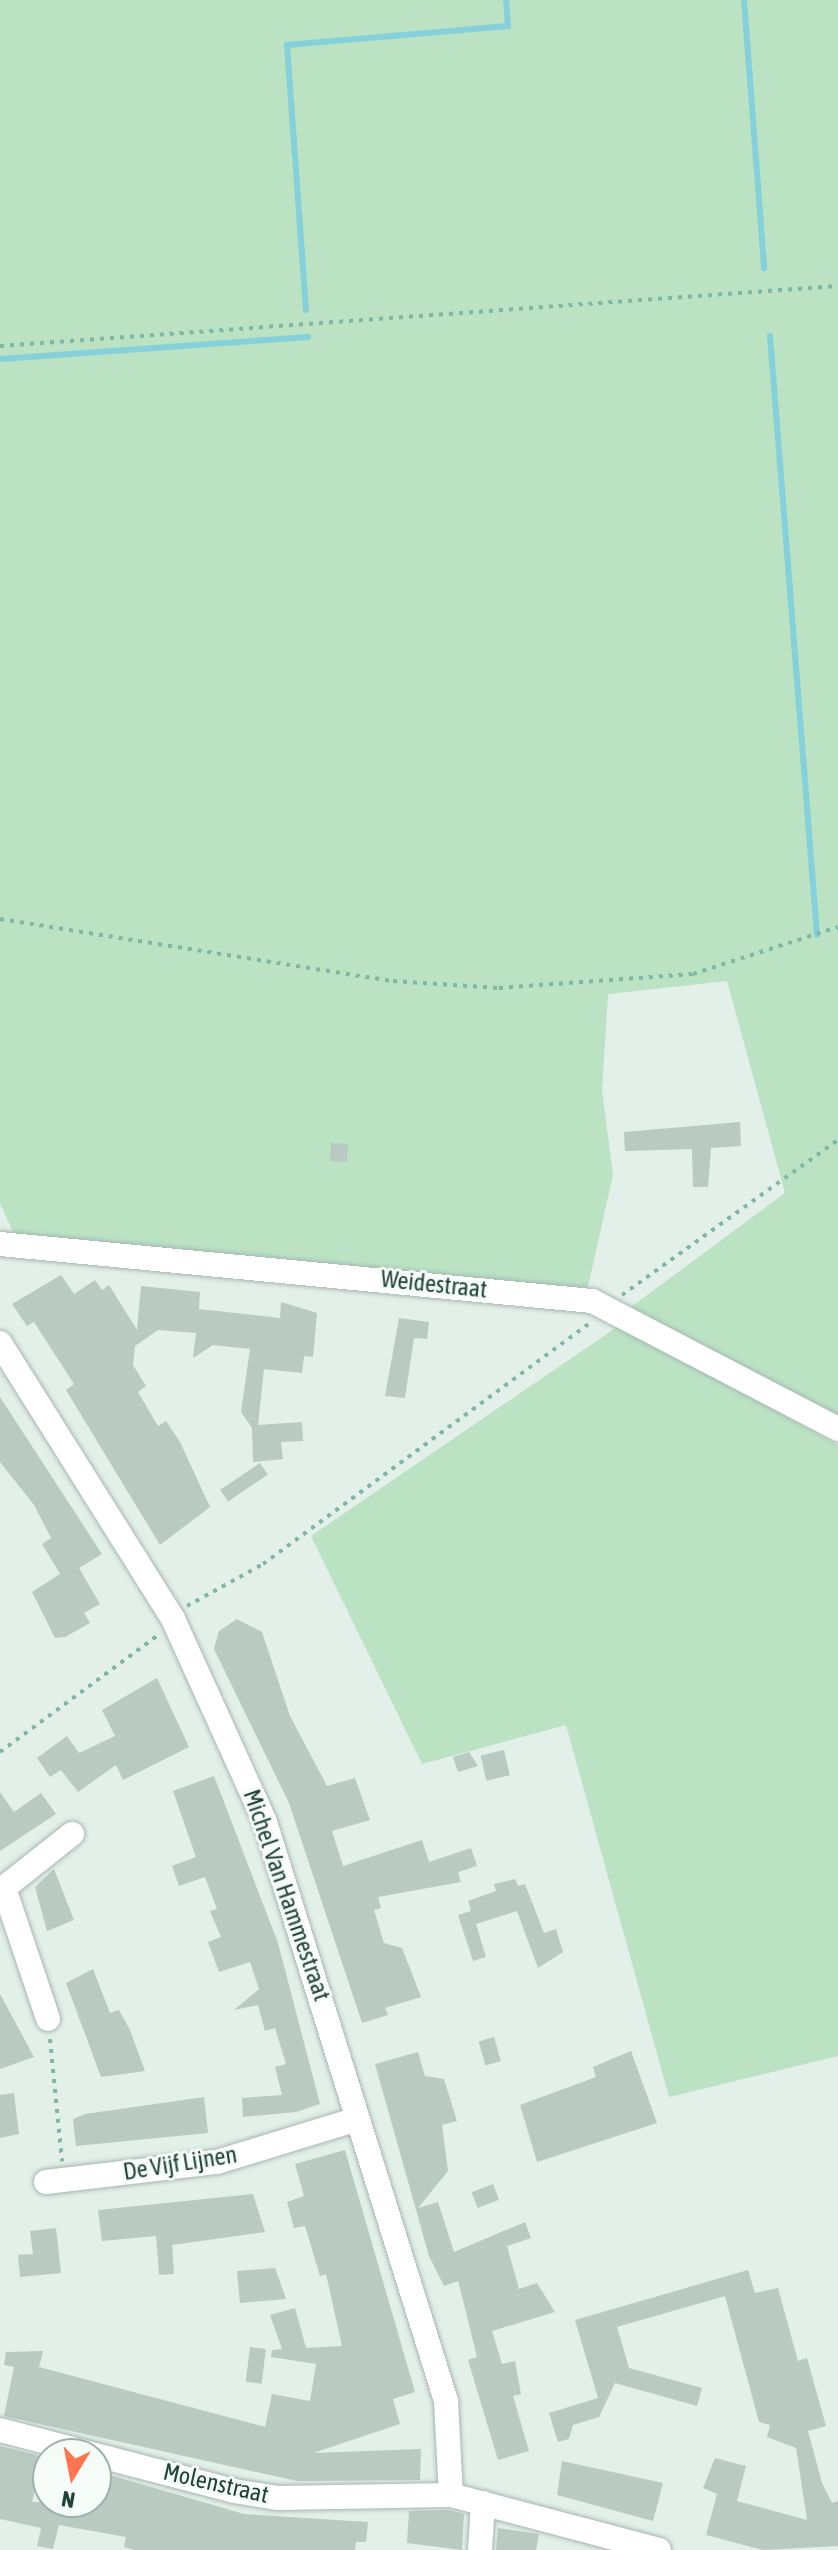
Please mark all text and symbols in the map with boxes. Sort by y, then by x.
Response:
street label: Weidestraat [379,1264,489,1304]
street label: Michel Van Hammestraat [237,1786,337,2004]
street label: De Vijf Lijnen [121,2140,239,2186]
north arrow [32,2438,112,2518]
street label: Molenstraat [161,2457,271,2509]
text: N [60,2486,77,2514]

